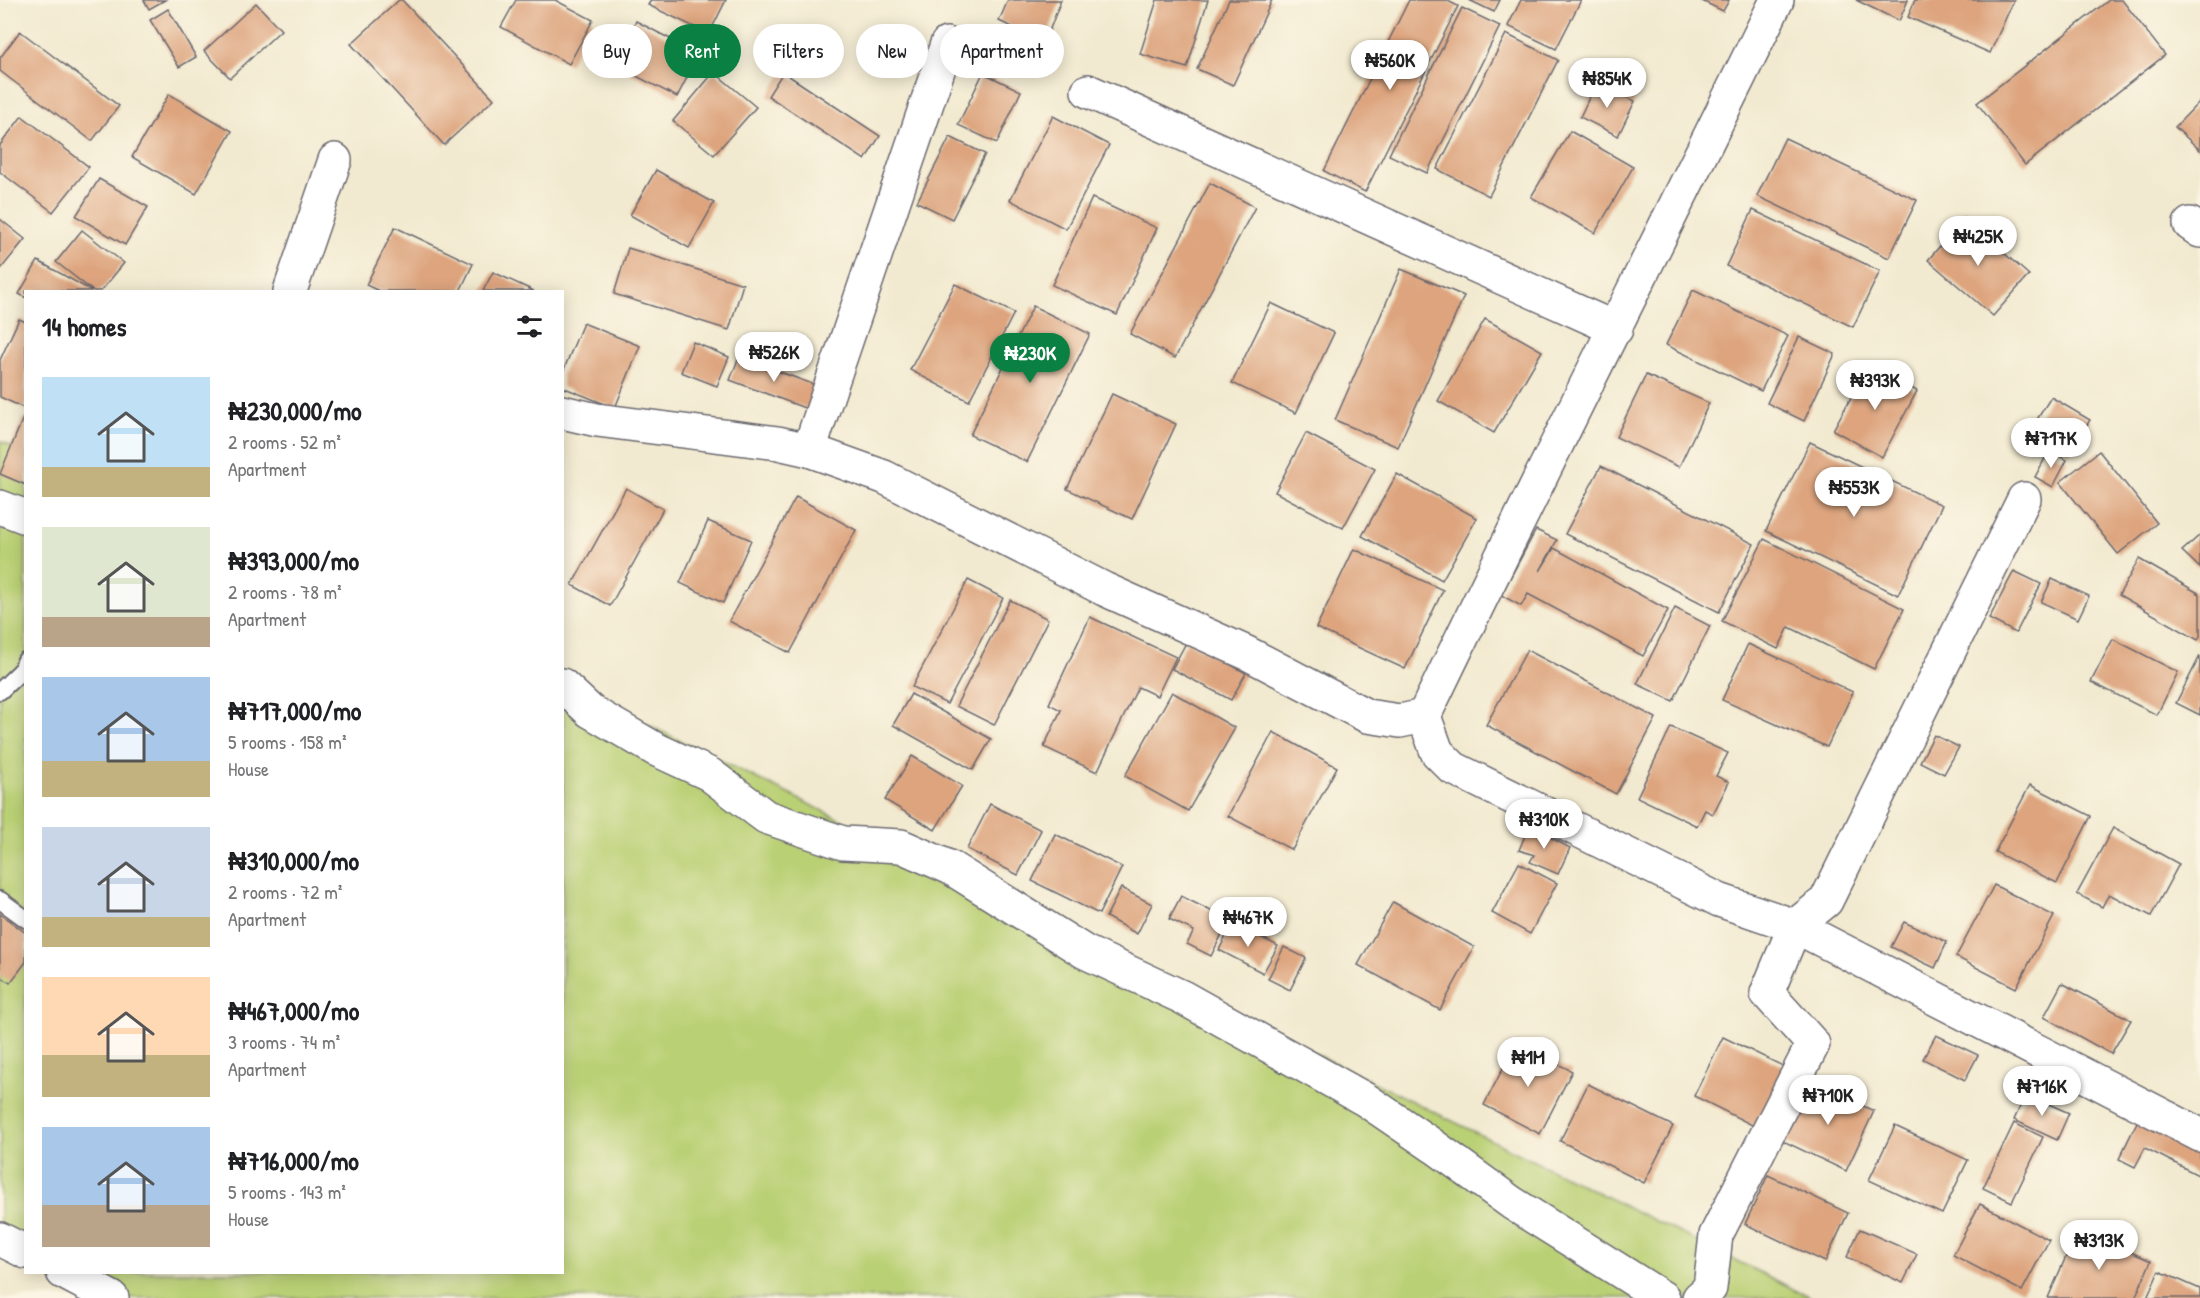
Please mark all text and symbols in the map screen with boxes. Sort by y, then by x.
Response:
chip: Buy [582,24,652,78]
chip: Rent [664,24,741,78]
chip: Filters [753,24,844,78]
chip: New [856,24,928,78]
chip: Apartment [940,24,1064,78]
pin: ₦560K [1348,40,1432,91]
text: ₦560K [1365,46,1415,73]
pin: ₦854K [1565,58,1649,109]
text: ₦854K [1582,64,1632,91]
pin: ₦425K [1936,216,2020,267]
text: ₦425K [1953,222,2003,249]
text: 14 homes [42,309,127,344]
icon: filters [513,310,546,343]
pin: ₦526K [732,332,816,383]
pin: ₦230K [988,333,1072,384]
text: ₦526K [749,338,799,365]
text: ₦230K [1004,339,1056,366]
pin: ₦393K [1833,360,1917,411]
text: ₦393K [1850,366,1900,393]
text: ₦230,000/mo [228,393,362,428]
icon: home [90,401,162,473]
pin: ₦717K [2009,418,2093,469]
text: ₦717K [2025,424,2077,451]
text: 2 rooms · 52 m² [228,428,341,455]
text: Apartment [228,455,306,482]
pin: ₦553K [1812,467,1896,518]
text: ₦553K [1829,473,1879,500]
text: ₦393,000/mo [228,543,359,578]
icon: home [90,551,162,623]
text: 2 rooms · 78 m² [228,578,342,605]
text: Apartment [228,605,306,632]
text: ₦717,000/mo [228,693,361,728]
icon: home [90,701,162,773]
text: 5 rooms · 158 m² [228,728,347,755]
text: House [228,755,269,782]
pin: ₦310K [1502,799,1586,850]
text: ₦310K [1519,805,1569,832]
text: ₦310,000/mo [228,843,359,878]
icon: home [90,851,162,923]
text: 2 rooms · 72 m² [228,878,342,905]
pin: ₦467K [1206,897,1290,948]
text: ₦467K [1223,903,1273,930]
text: Apartment [228,905,306,932]
text: ₦467,000/mo [228,993,359,1028]
icon: home [90,1001,162,1073]
text: 3 rooms · 74 m² [228,1028,340,1055]
pin: ₦1M [1499,1037,1557,1088]
text: ₦1M [1511,1043,1545,1070]
text: Apartment [228,1055,306,1082]
pin: ₦716K [2000,1066,2084,1117]
text: ₦716K [2017,1072,2067,1099]
pin: ₦710K [1786,1075,1870,1126]
text: ₦710K [1802,1081,1854,1108]
text: ₦716,000/mo [228,1143,359,1178]
icon: home [90,1151,162,1223]
text: 5 rooms · 143 m² [228,1178,346,1205]
text: House [228,1205,269,1232]
pin: ₦313K [2057,1220,2141,1271]
text: ₦313K [2074,1226,2124,1253]

